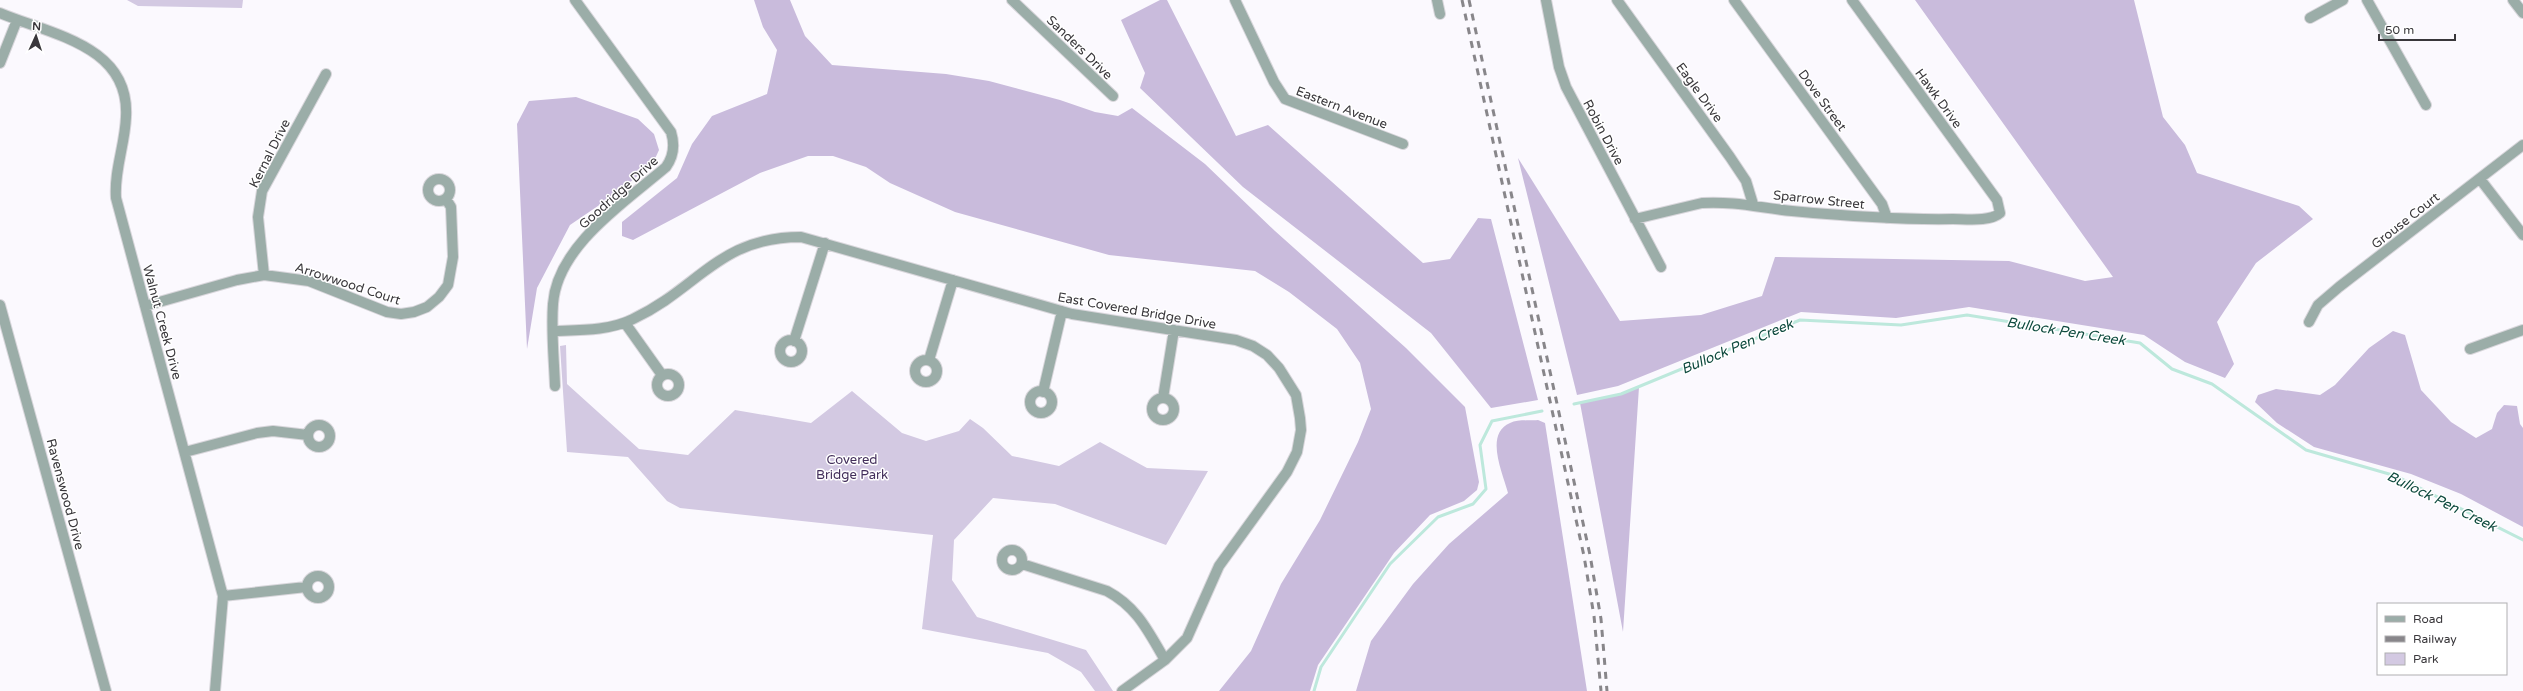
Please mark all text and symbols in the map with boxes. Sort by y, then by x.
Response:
street label: Sanders Drive [1043,12,1116,83]
north arrow [16,16,56,56]
scale bar [2379,16,2455,42]
text: N [32,20,41,33]
text: 50 m [2385,23,2414,37]
street label: Eagle Drive [1672,60,1726,125]
street label: Hawk Drive [1911,66,1965,132]
street label: Dove Street [1795,67,1850,134]
street label: Eastern Avenue [1294,83,1390,133]
street label: Robin Drive [1579,97,1627,168]
street label: Kernal Drive [246,116,294,190]
street label: Goodridge Drive [576,153,662,233]
street label: Sparrow Street [1772,187,1865,213]
street label: Grouse Court [2368,189,2443,252]
street label: Arrowwood Court [293,259,402,309]
street label: Walnut Creek Drive [139,263,185,381]
street label: East Covered Bridge Drive [1056,289,1217,333]
water label: Bullock Pen Creek [2005,314,2128,349]
water label: Bullock Pen Creek [1679,315,1797,378]
street label: Ravenswood Drive [43,437,88,552]
park label: Covered Bridge Park [816,452,888,483]
water label: Bullock Pen Creek [2384,468,2501,536]
legend [2377,603,2507,675]
text: Road [2413,612,2443,626]
text: Railway [2413,632,2457,646]
text: Park [2413,652,2439,666]

